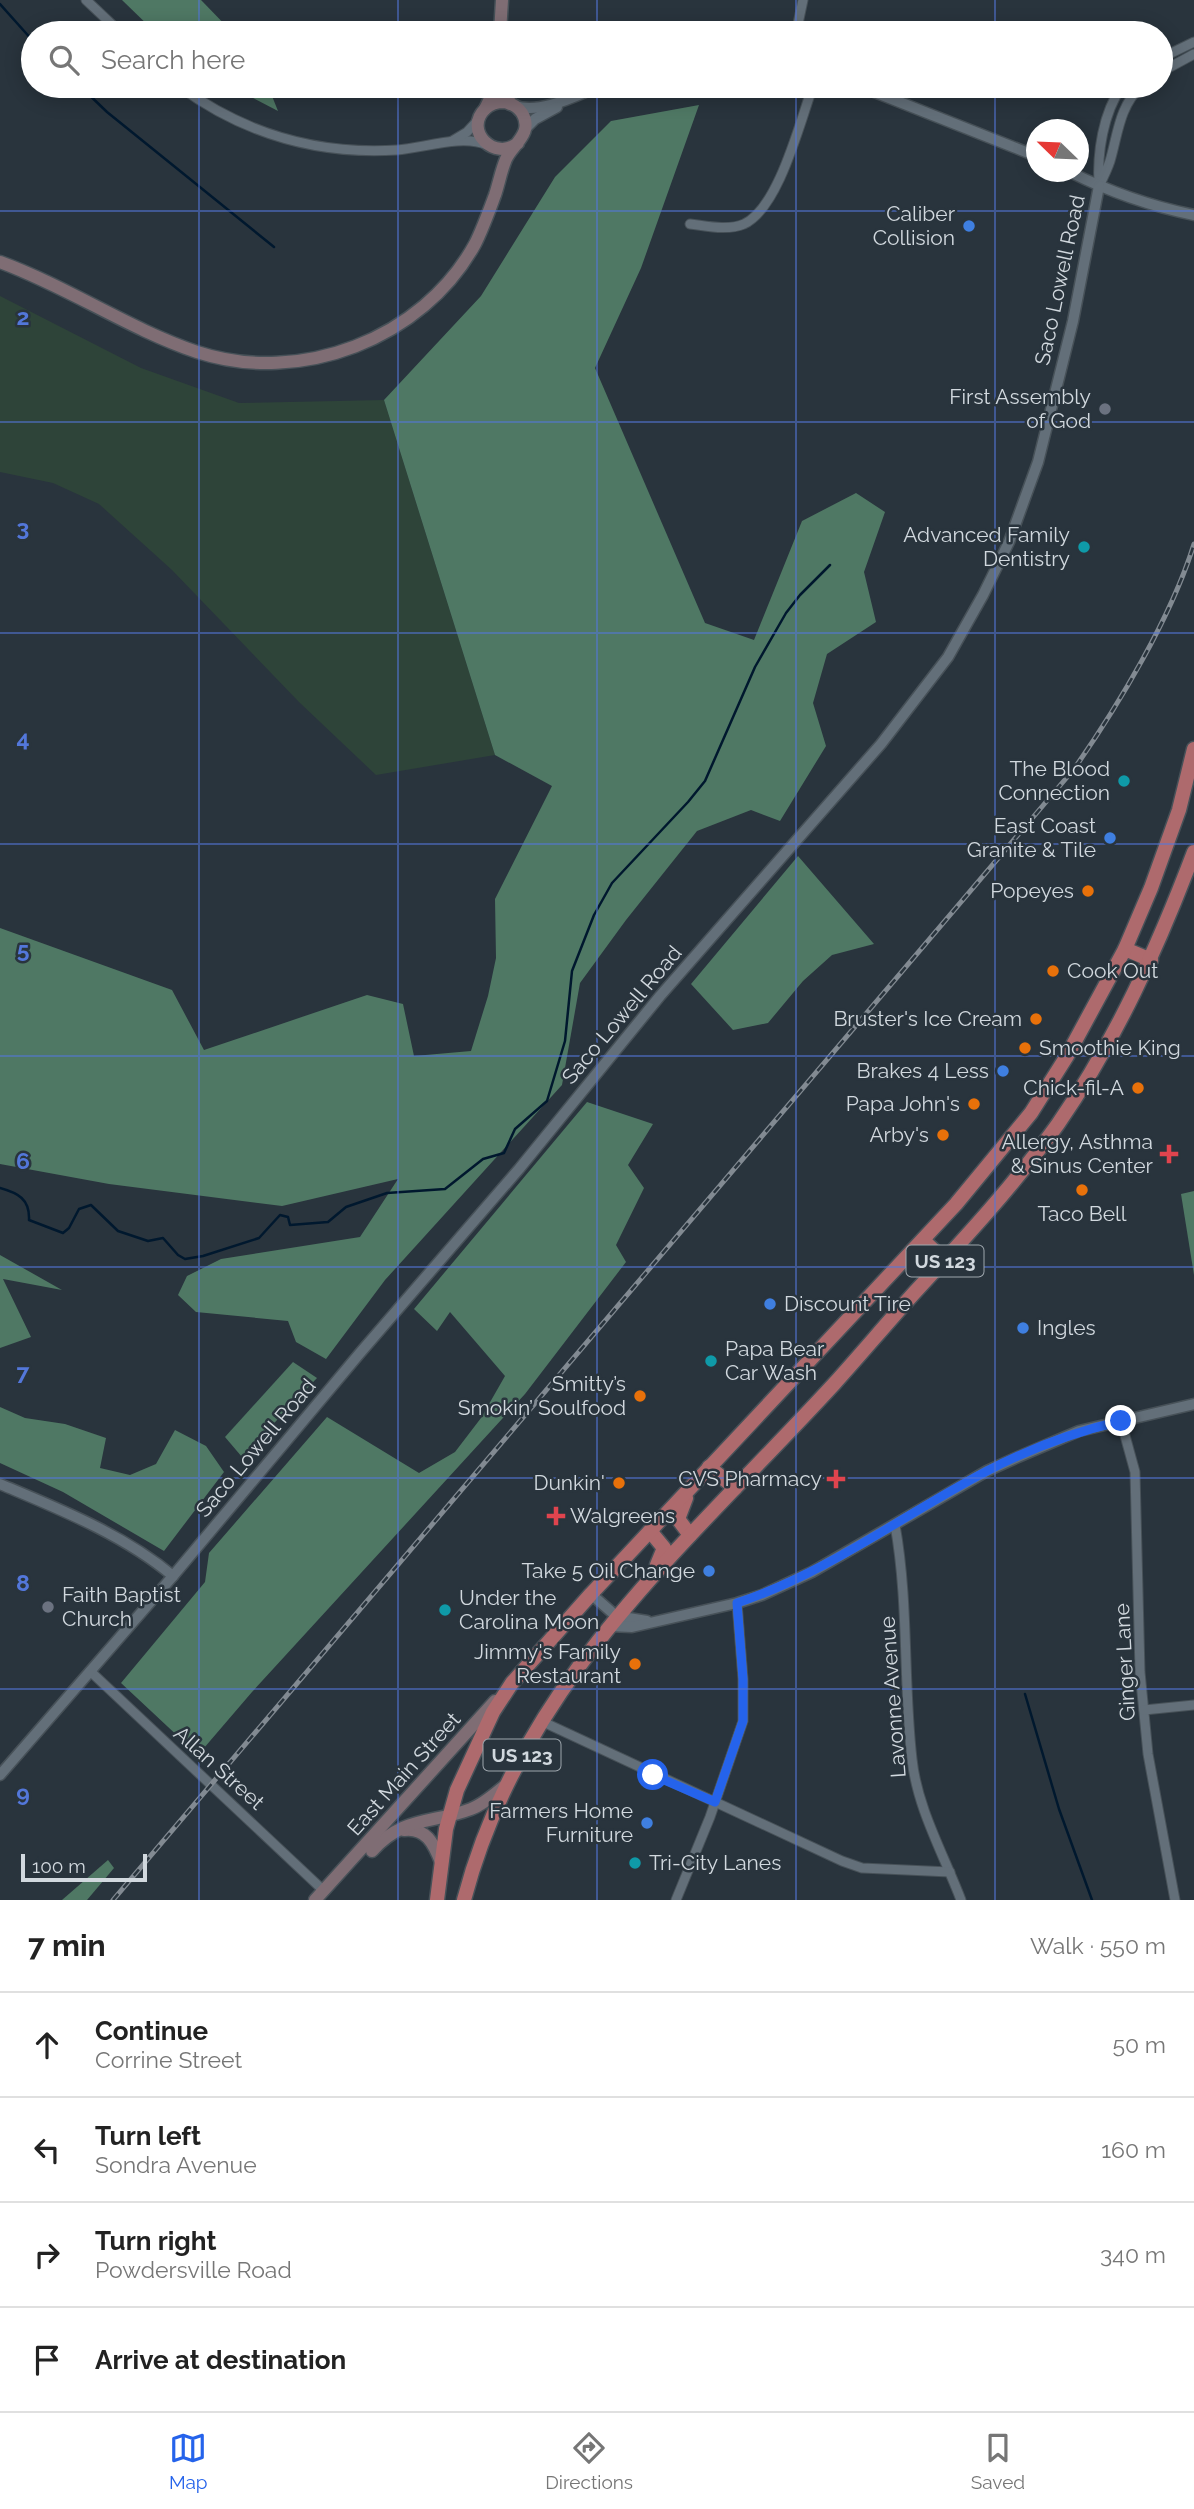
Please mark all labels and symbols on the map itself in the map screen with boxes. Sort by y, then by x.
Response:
north arrow [1026,119,1089,182]
street label: Saco Lowell Road [1029,193,1090,367]
place label: Caliber Collision [873,201,956,250]
marker: Caliber Collision [961,218,977,234]
text: 2 [17,303,29,330]
place label: First Assembly of God [949,384,1091,433]
marker: First Assembly of God [1097,401,1113,417]
text: 3 [17,514,29,541]
place label: Advanced Family Dentistry [903,522,1070,571]
marker: Advanced Family Dentistry [1076,539,1092,555]
text: 4 [16,725,30,752]
place label: The Blood Connection [998,756,1110,805]
marker: The Blood Connection [1116,773,1132,789]
place label: East Coast Granite & Tile [967,813,1096,862]
marker: East Coast Granite & Tile [1102,830,1118,846]
place label: Popeyes [990,878,1074,903]
marker: Popeyes [1080,883,1096,899]
text: 5 [17,936,30,963]
street label: Saco Lowell Road [556,940,687,1089]
place label: Cook Out [1067,958,1158,983]
marker: Cook Out [1045,963,1061,979]
place label: Bruster's Ice Cream [833,1006,1022,1031]
marker: Bruster's Ice Cream [1028,1011,1044,1027]
place label: Smoothie King [1039,1035,1181,1060]
marker: Smoothie King [1017,1040,1033,1056]
place label: Brakes 4 Less [856,1058,989,1083]
marker: Brakes 4 Less [995,1063,1011,1079]
place label: Chick-fil-A [1023,1075,1124,1100]
marker: Chick-fil-A [1130,1080,1146,1096]
place label: Papa John's [846,1091,960,1116]
marker: Papa John's [966,1096,982,1112]
place label: Arby's [869,1122,929,1147]
marker: Arby's [935,1127,951,1143]
place label: Allergy, Asthma & Sinus Center [1002,1129,1154,1178]
marker: Allergy, Asthma & Sinus Center [1159,1144,1179,1164]
text: 6 [16,1147,30,1174]
marker: Taco Bell [1074,1182,1090,1198]
place label: Taco Bell [1037,1201,1127,1226]
road number: US 123 [906,1246,984,1276]
place label: Discount Tire [784,1291,911,1316]
marker: Discount Tire [762,1296,778,1312]
place label: Ingles [1037,1315,1096,1340]
marker: Ingles [1015,1320,1031,1336]
place label: Papa Bear Car Wash [725,1336,825,1385]
marker: Papa Bear Car Wash [703,1353,719,1369]
text: 7 [17,1358,30,1385]
place label: Smitty’s Smokin’ Soulfood [458,1371,626,1420]
street label: Saco Lowell Road [190,1373,321,1522]
marker: Smitty’s Smokin’ Soulfood [632,1388,648,1404]
route end [1105,1405,1136,1436]
place label: CVS Pharmacy [678,1466,822,1491]
place label: Dunkin' [533,1470,605,1495]
marker: CVS Pharmacy [828,1471,844,1487]
marker: Dunkin' [611,1475,627,1491]
place label: Walgreens [570,1503,675,1528]
marker: Walgreens [548,1508,564,1524]
place label: Take 5 Oil Change [521,1558,695,1583]
marker: Take 5 Oil Change [701,1563,717,1579]
text: 8 [16,1569,30,1596]
place label: Faith Baptist Church [62,1582,181,1631]
place label: Under the Carolina Moon [459,1585,599,1634]
marker: Faith Baptist Church [40,1599,56,1615]
marker: Under the Carolina Moon [437,1602,453,1618]
street label: Ginger Lane [1109,1603,1140,1721]
street label: Lavonne Avenue [874,1615,911,1779]
place label: Jimmy's Family Restaurant [474,1639,621,1688]
marker: Jimmy's Family Restaurant [627,1656,643,1672]
street label: East Main Street [342,1707,465,1840]
street label: Allan Street [169,1721,270,1815]
road number: US 123 [484,1740,560,1770]
route start [637,1759,668,1790]
text: 9 [16,1780,30,1807]
place label: Farmers Home Furniture [489,1798,633,1847]
marker: Farmers Home Furniture [639,1815,655,1831]
place label: Tri-City Lanes [649,1850,781,1875]
scale bar [21,1851,147,1883]
marker: Tri-City Lanes [627,1855,643,1871]

